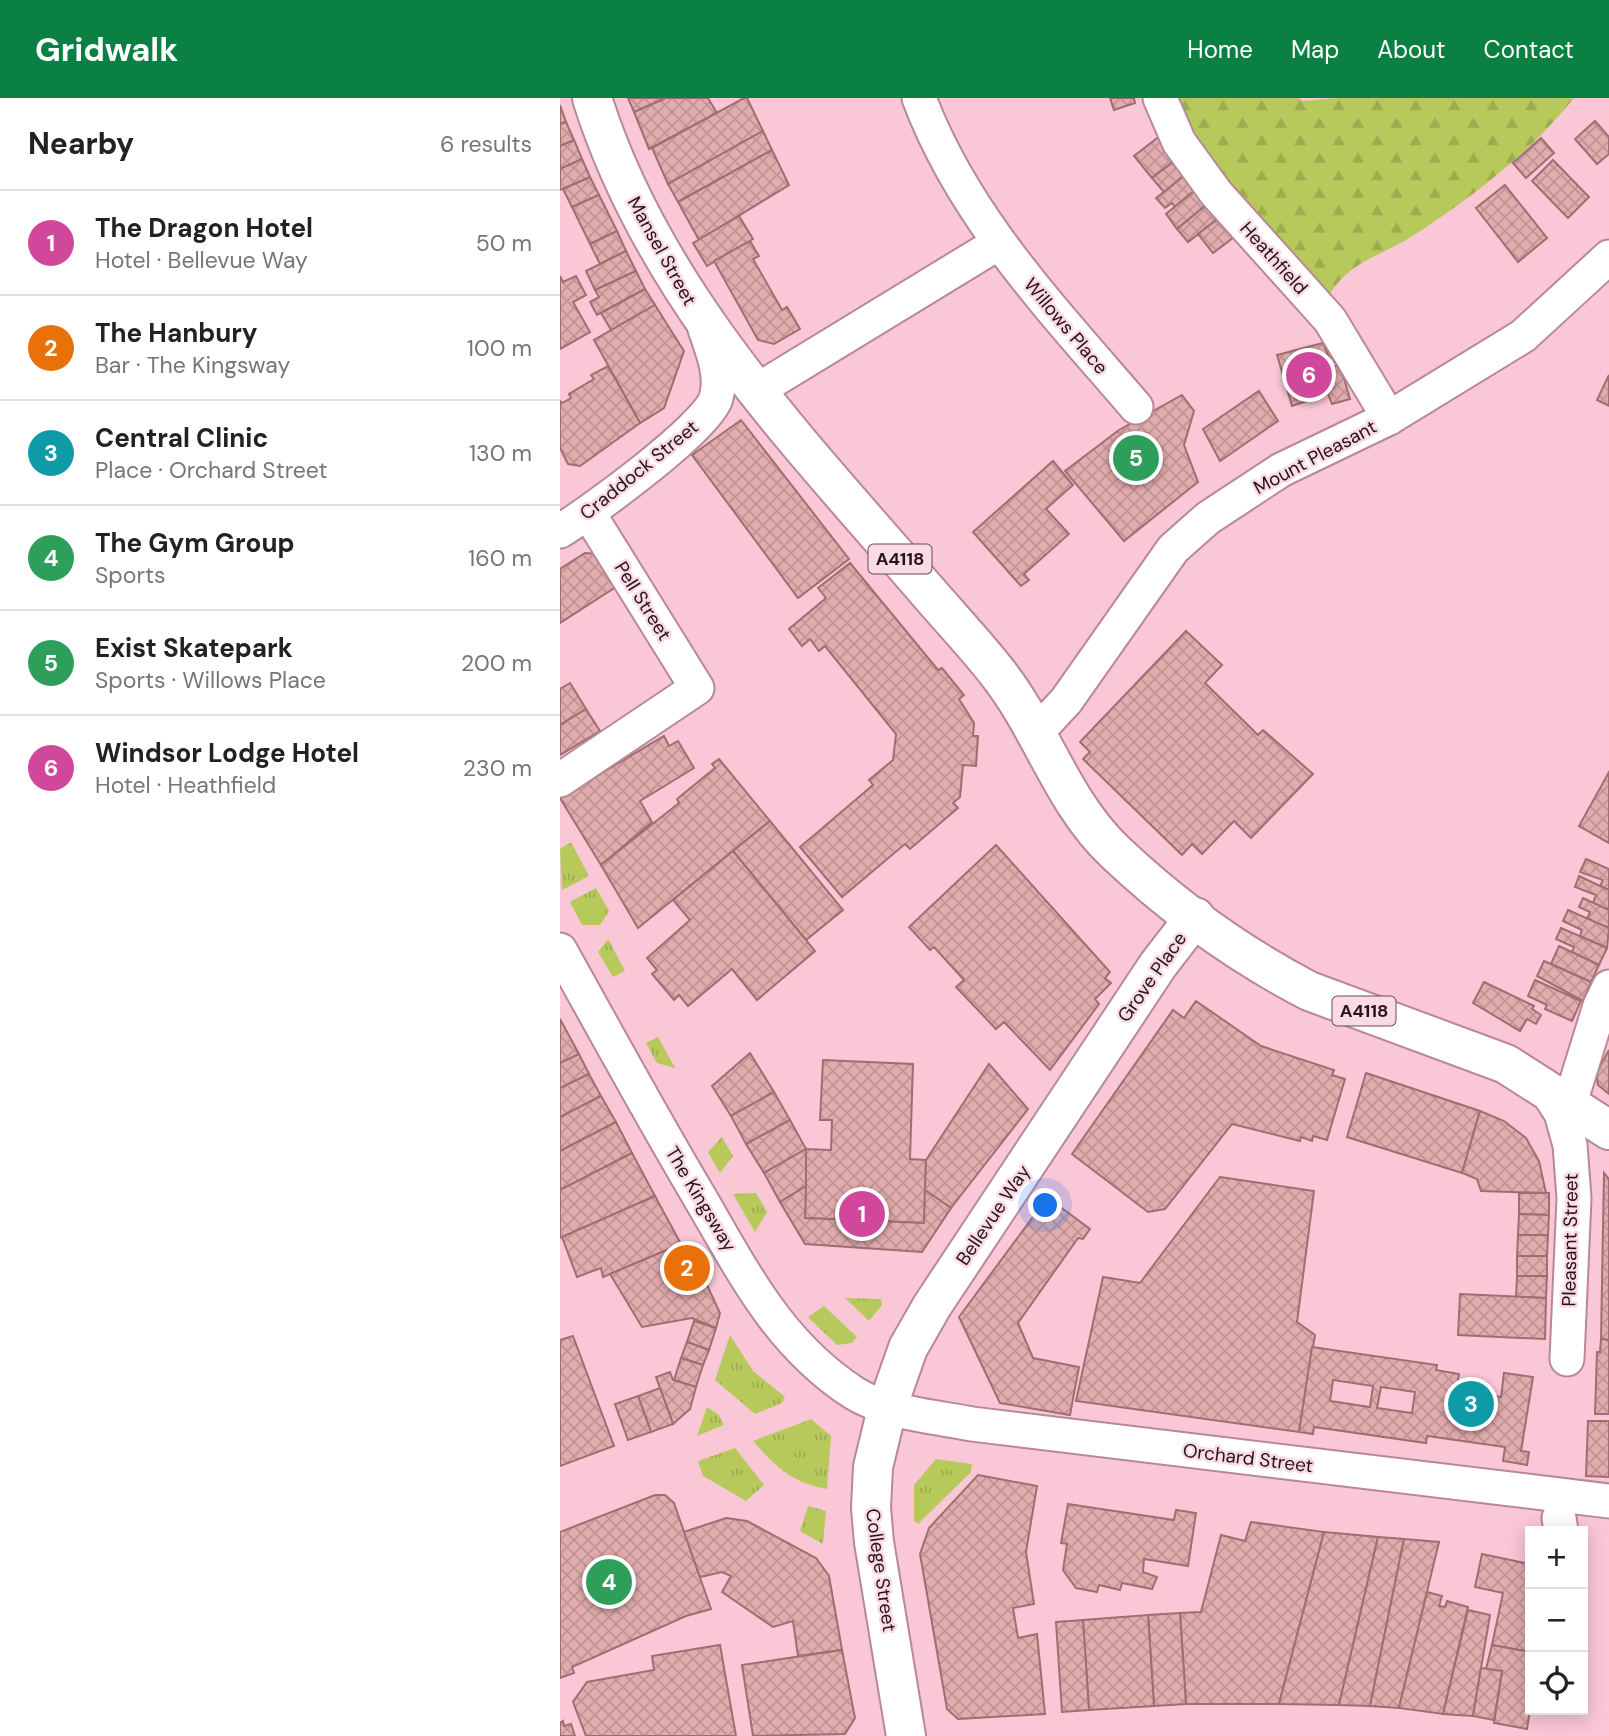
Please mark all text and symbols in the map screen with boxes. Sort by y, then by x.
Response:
text: Gridwalk [35,28,178,71]
text: Home [1187,34,1253,65]
text: Map [1291,34,1339,65]
text: About [1377,34,1446,65]
text: Contact [1484,34,1574,65]
text: Nearby [28,124,134,163]
text: 6 results [440,129,532,159]
street label: Mansel Street [622,192,702,310]
text: The Dragon Hotel [95,211,313,245]
street label: Heathfield [1235,216,1313,300]
text: 1 [47,228,55,258]
text: 50 m [476,228,532,258]
text: Hotel · Bellevue Way [95,245,308,275]
street label: Willows Place [1018,273,1114,379]
text: The Hanbury [95,316,258,350]
text: 2 [44,333,58,363]
text: 100 m [467,333,532,363]
pin: 6 [1286,349,1332,401]
text: Bar · The Kingsway [95,350,290,380]
street label: Mount Pleasant [1249,414,1381,500]
street label: Craddock Street [575,415,703,525]
text: Central Clinic [95,421,268,455]
pin: 5 [1113,432,1159,484]
text: 3 [44,438,58,468]
text: 130 m [469,438,532,468]
text: Place · Orchard Street [95,455,328,485]
text: The Gym Group [95,526,294,560]
text: 4 [44,543,58,573]
text: 160 m [468,543,532,573]
road number: A4118 [868,545,932,574]
street label: Pell Street [609,557,677,645]
text: Sports [95,560,165,590]
text: Exist Skatepark [95,631,293,665]
text: 5 [44,648,58,678]
text: 200 m [461,648,532,678]
text: Sports · Willows Place [95,665,326,695]
text: Windsor Lodge Hotel [95,736,359,770]
text: 6 [44,753,58,783]
text: 230 m [463,753,532,783]
text: Hotel · Heathfield [95,770,276,800]
street label: Grove Place [1112,927,1192,1027]
road number: A4118 [1332,996,1396,1026]
street label: The Kingsway [660,1142,742,1257]
street label: Bellevue Way [950,1160,1036,1270]
street label: Pleasant Street [1556,1173,1584,1307]
pin: 1 [839,1188,885,1240]
your location [1028,1188,1062,1222]
pin: 2 [664,1242,710,1294]
pin: 3 [1448,1378,1494,1430]
street label: Orchard Street [1181,1438,1315,1478]
street label: College Street [860,1507,902,1633]
map controls [1525,1526,1588,1715]
button: + [1525,1526,1588,1589]
pin: 4 [586,1556,632,1608]
button: − [1525,1589,1588,1652]
button: locate [1525,1652,1588,1715]

